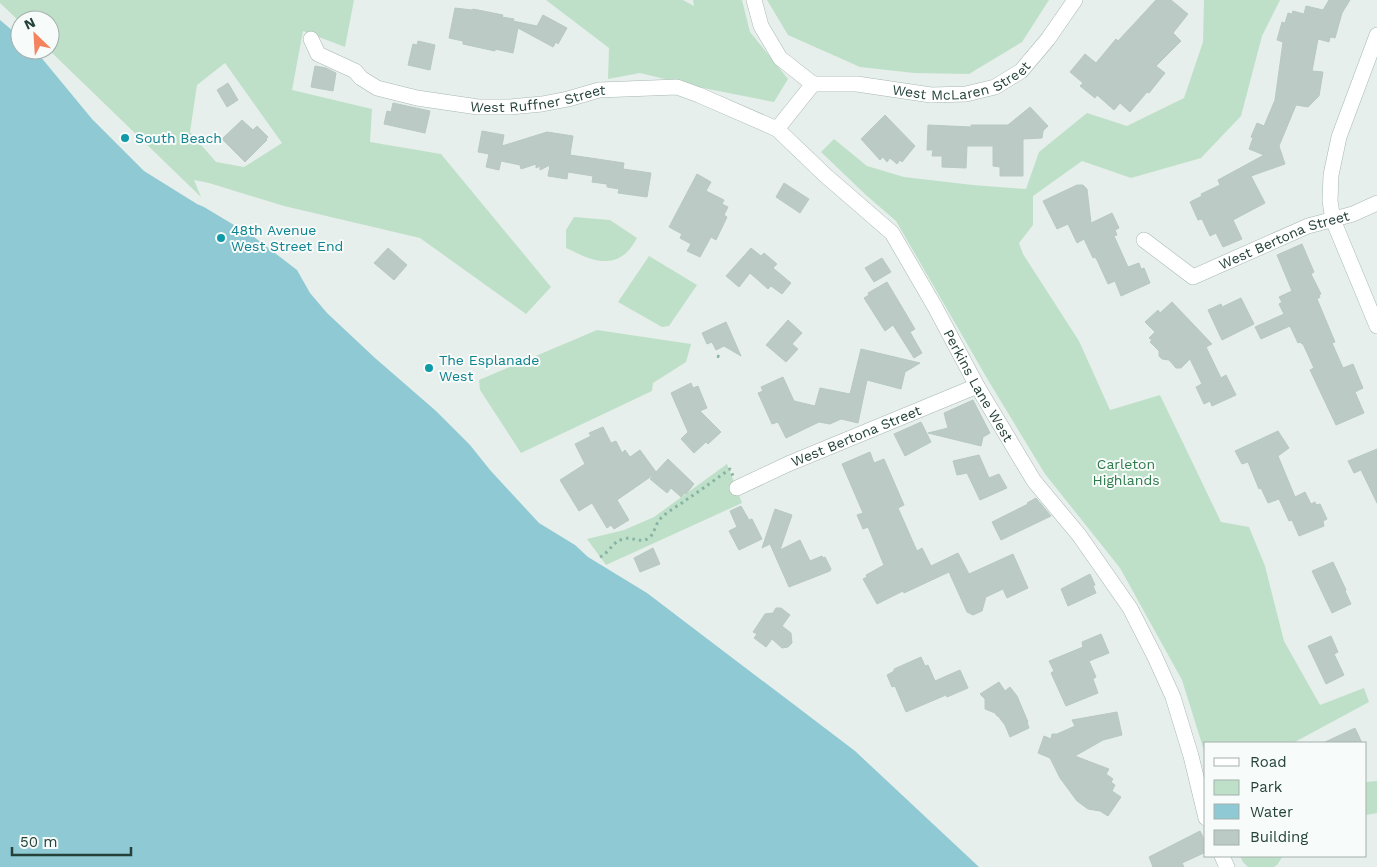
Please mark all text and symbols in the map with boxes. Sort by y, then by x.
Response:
north arrow [10,10,60,60]
text: N [21,14,38,33]
street label: West McLaren Street [891,58,1034,103]
street label: West Ruffner Street [469,82,606,116]
place label: South Beach [135,130,222,146]
marker: South Beach [119,132,131,144]
street label: West Bertona Street [1216,207,1351,273]
place label: 48th Avenue West Street End [231,222,343,254]
marker: 48th Avenue West Street End [215,232,227,244]
street label: Perkins Lane West [940,327,1017,445]
place label: The Esplanade West [439,352,539,384]
marker: The Esplanade West [423,362,435,374]
street label: West Bertona Street [789,402,924,470]
park label: Carleton Highlands [1092,456,1160,488]
legend [1204,742,1367,857]
text: Road [1250,753,1287,771]
text: Park [1250,778,1283,796]
text: Water [1250,803,1293,821]
scale bar [12,824,131,856]
text: Building [1250,828,1308,846]
text: 50 m [20,833,57,851]

